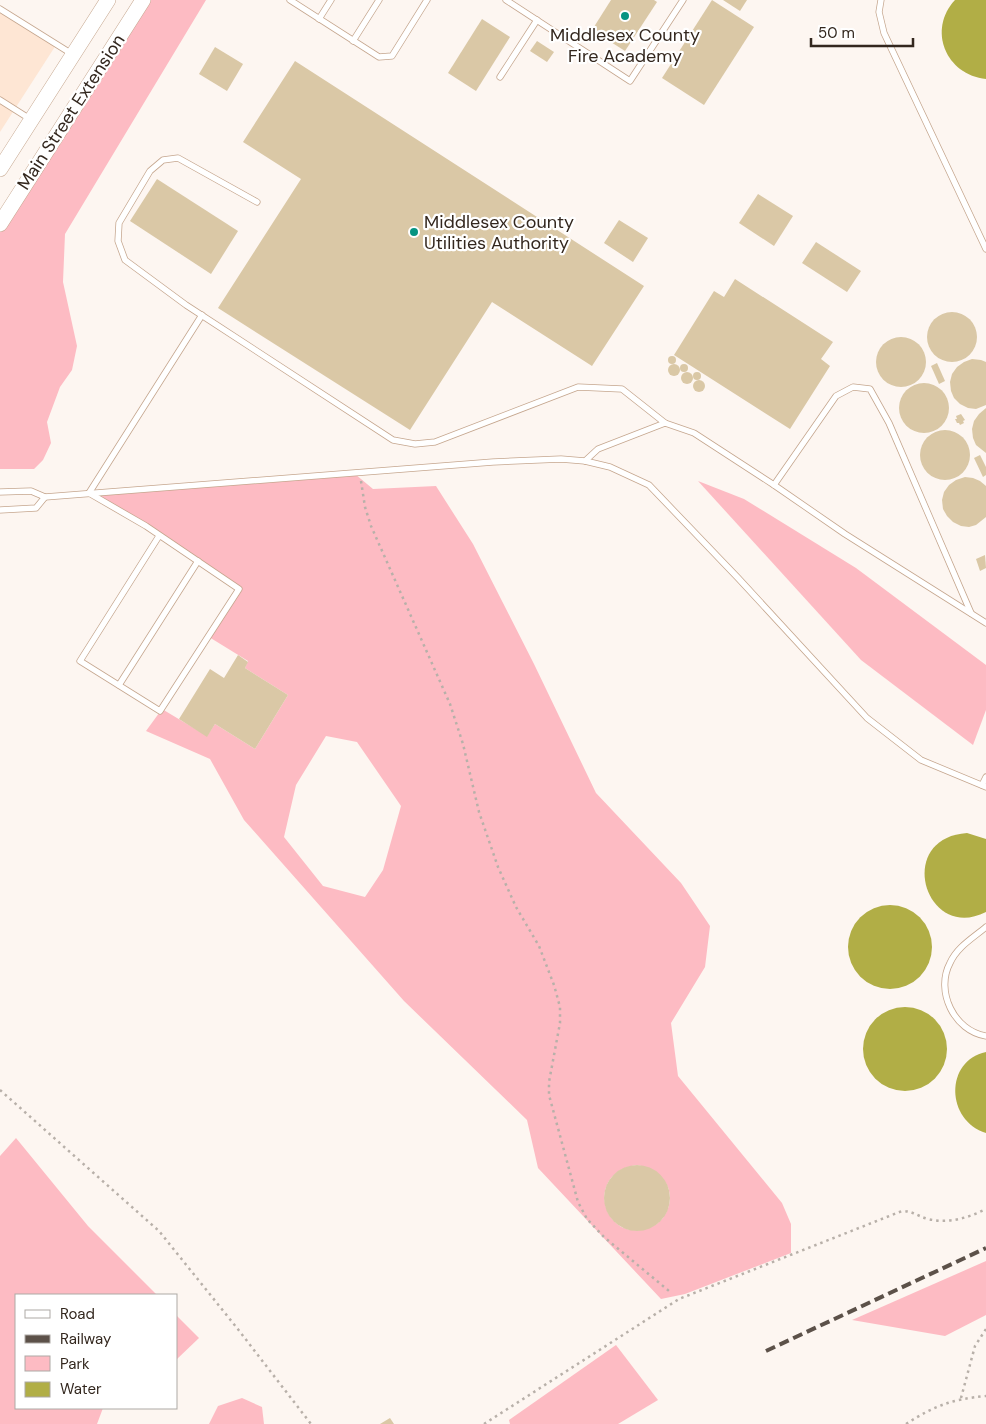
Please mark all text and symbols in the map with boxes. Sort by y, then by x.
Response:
marker: Middlesex County Fire Academy [619,10,631,22]
scale bar [811,15,914,47]
place label: Middlesex County Fire Academy [550,23,700,68]
text: 50 m [818,23,855,43]
street label: Main Street Extension [12,30,130,194]
place label: Middlesex County Utilities Authority [424,210,574,255]
marker: Middlesex County Utilities Authority [408,226,420,238]
legend [15,1294,178,1409]
text: Road [60,1304,95,1324]
text: Railway [60,1329,112,1349]
text: Park [60,1354,90,1374]
text: Water [60,1379,102,1399]

